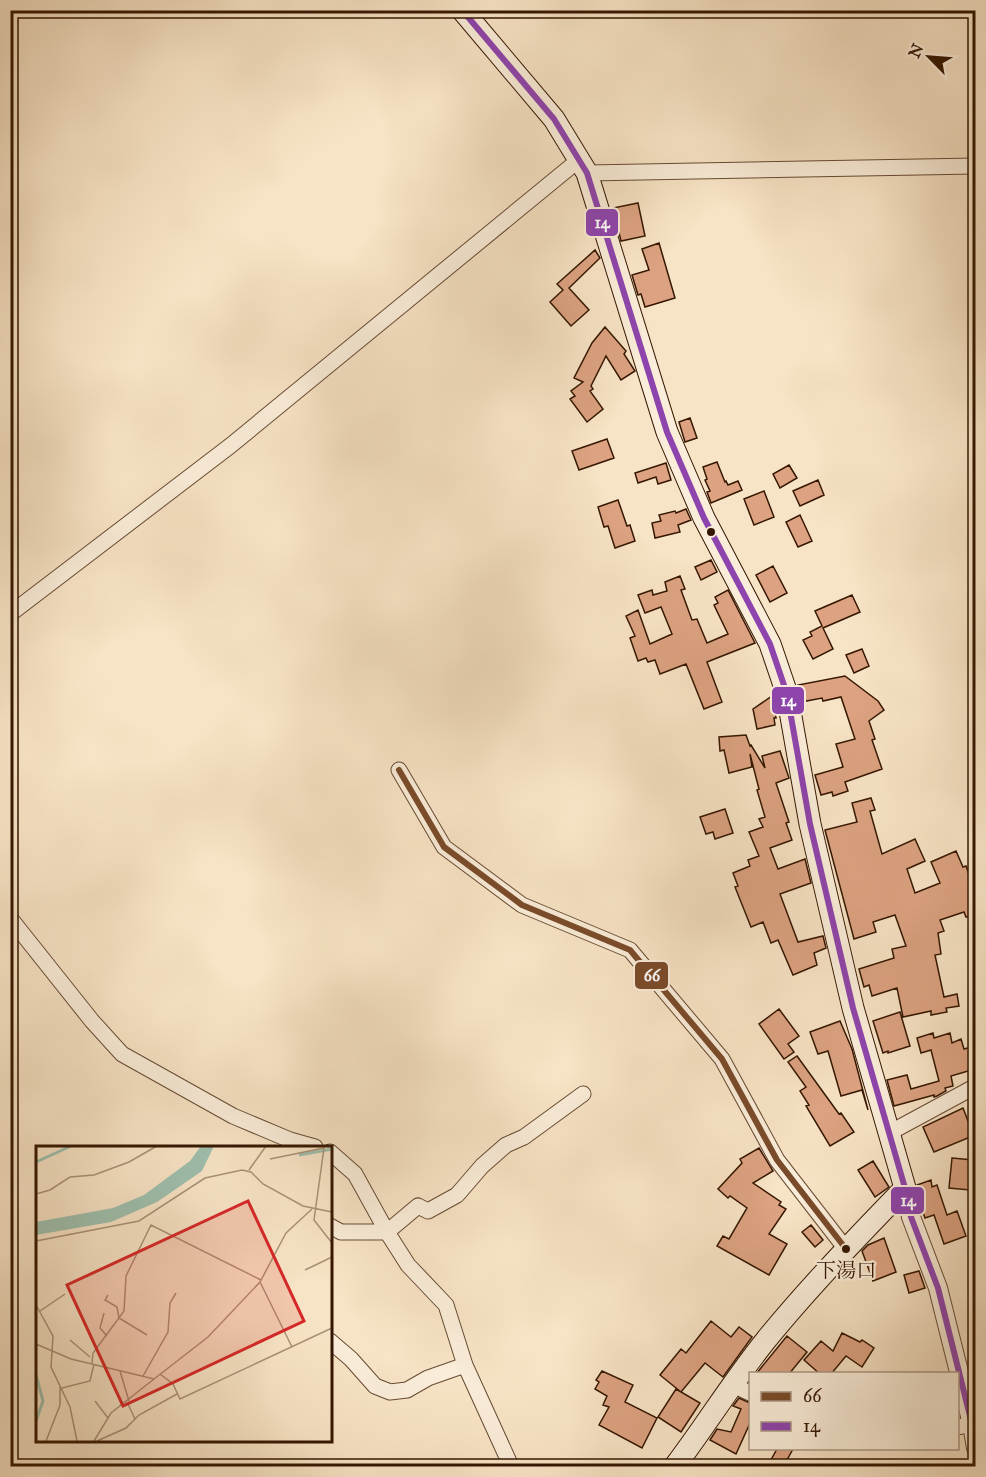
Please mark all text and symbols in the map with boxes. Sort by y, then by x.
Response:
north arrow [899,27,959,87]
text: N [904,40,928,61]
line badge: 14 [585,208,619,237]
text: 14 [594,213,611,233]
unlabelled marker [705,526,717,538]
line badge: 14 [771,686,805,715]
text: 14 [780,691,797,711]
line badge: 66 [634,961,669,990]
text: 66 [644,966,661,985]
inset map [36,1146,332,1441]
line badge: 14 [890,1186,925,1215]
text: 14 [900,1191,917,1211]
marker: 下湯口 [840,1243,852,1255]
place label: 下湯口 [816,1258,876,1282]
legend [749,1372,959,1450]
text: 66 [803,1385,822,1407]
text: 14 [803,1415,821,1437]

